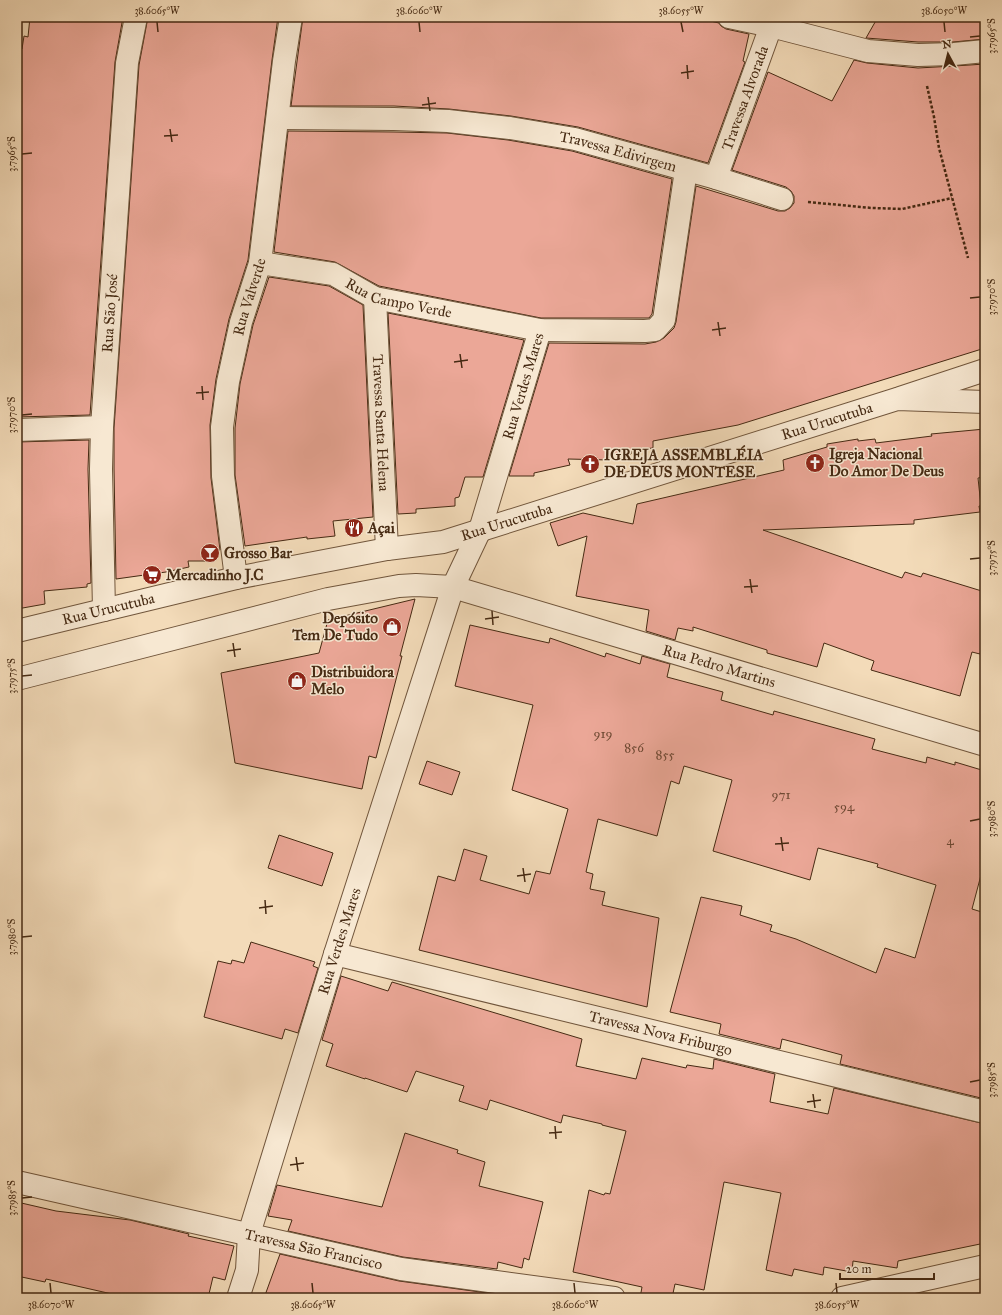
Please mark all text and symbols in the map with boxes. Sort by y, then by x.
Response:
text: 38.6065°W [134,5,180,17]
text: 38.6060°W [396,5,443,17]
text: 38.6055°W [659,5,704,17]
text: 38.6050°W [921,5,967,17]
text: 3.7965°S [986,18,998,54]
north arrow [928,34,968,74]
text: N [941,37,953,52]
street label: Travessa Alvorada [718,43,772,153]
street label: Travessa Edivirgem [558,128,679,176]
text: 3.7965°S [6,136,18,172]
street label: Rua Valverde [229,258,269,337]
street label: Rua São José [98,272,122,353]
street label: Rua Campo Verde [342,274,453,322]
text: 3.7970°S [986,278,998,315]
street label: Rua Verdes Mares [499,331,548,442]
street label: Travessa Santa Helena [369,354,393,493]
text: 3.7970°S [6,396,18,433]
street label: Rua Urucutuba [779,398,875,444]
place label: IGREJA ASSEMBLÉIA DE DEUS MONTESE [604,445,764,481]
place label: Igreja Nacional Do Amor De Deus [829,445,944,480]
church icon: Igreja Nacional Do Amor De Deus [804,452,826,474]
church icon: IGREJA ASSEMBLÉIA DE DEUS MONTESE [579,453,601,475]
street label: Rua Urucutuba [459,499,555,545]
restaurant icon: Açai [343,517,365,539]
place label: Açai [367,519,396,538]
text: 3.7975°S [986,540,998,576]
bar icon: Grosso Bar [199,542,221,564]
place label: Grosso Bar [224,544,292,562]
supermarket icon: Mercadinho J.C [141,564,163,586]
place label: Mercadinho J.C [166,566,263,585]
street label: Rua Urucutuba [60,589,157,629]
place label: Depósito Tem De Tudo [291,609,378,644]
shop icon: Depósito Tem De Tudo [381,616,403,638]
street label: Rua Pedro Martins [660,641,778,691]
text: 3.7975°S [6,658,18,694]
place label: Distribuidora Melo [311,663,394,698]
shop icon: Distribuidora Melo [286,670,308,692]
house number: 919 [594,726,612,742]
house number: 856 [624,740,644,756]
house number: 855 [656,747,675,763]
house number: 971 [771,787,791,803]
house number: 594 [834,799,855,815]
text: 3.7980°S [986,800,998,837]
house number: 4 [946,833,954,849]
street label: Rua Verdes Mares [314,886,365,997]
text: 3.7980°S [6,918,18,955]
street label: Travessa Nova Friburgo [587,1007,734,1059]
text: 3.7985°S [986,1062,998,1098]
text: 3.7985°S [6,1180,18,1216]
street label: Travessa São Francisco [243,1225,385,1274]
scale bar [840,1255,934,1281]
text: 20 m [846,1262,872,1276]
text: 38.6070°W [28,1299,75,1311]
text: 38.6065°W [290,1299,336,1311]
text: 38.6060°W [552,1299,599,1311]
text: 38.6055°W [815,1299,860,1311]

